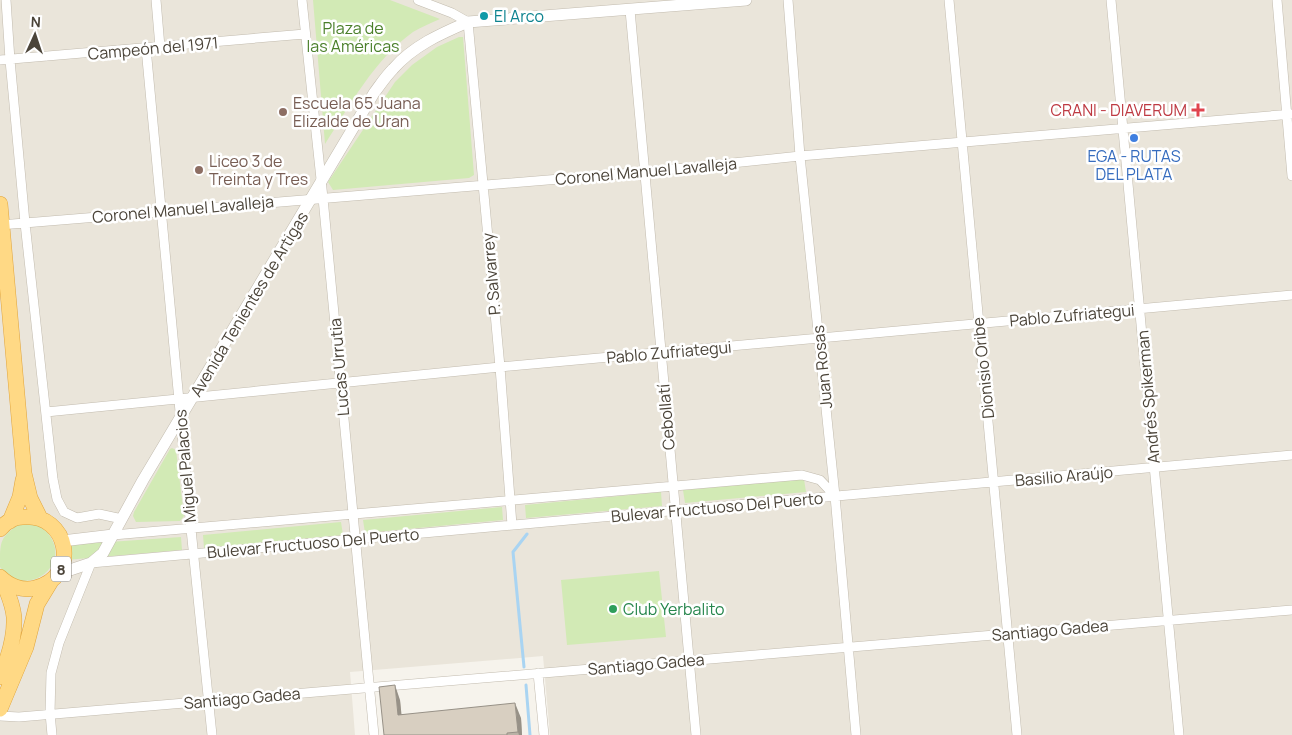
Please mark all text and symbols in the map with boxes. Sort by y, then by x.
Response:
place label: El Arco [494,5,544,27]
north arrow [10,10,60,60]
marker: El Arco [478,10,490,22]
text: N [30,12,41,31]
park label: Plaza de las Américas [307,17,399,57]
street label: Campeón del 1971 [87,31,219,65]
place label: Escuela 65 Juana Elizalde de Uran [293,92,421,132]
place label: CRANI - DIAVERUM [1050,99,1187,121]
marker: CRANI - DIAVERUM [1191,103,1205,117]
marker: Escuela 65 Juana Elizalde de Uran [277,106,289,118]
marker: EGA - RUTAS DEL PLATA [1128,132,1140,144]
place label: EGA - RUTAS DEL PLATA [1087,145,1181,185]
place label: Liceo 3 de Treinta y Tres [209,150,308,190]
street label: Coronel Manuel Lavalleja [554,152,738,190]
marker: Liceo 3 de Treinta y Tres [193,164,205,176]
street label: Coronel Manuel Lavalleja [91,190,275,228]
street label: Avenida Tenientes de Artigas [185,207,313,401]
street label: P. Salvarrey [476,231,506,316]
street label: Pablo Zufriategui [1008,299,1136,331]
street label: Dionisio Oribe [967,316,999,420]
street label: Lucas Urrutia [324,317,354,417]
street label: Juan Rosas [807,324,837,410]
street label: Andrés Spikerman [1131,329,1165,465]
street label: Pablo Zufriategui [605,336,733,368]
street label: Cebollatí [652,383,680,451]
street label: Miguel Palacios [169,409,201,523]
street label: Basilio Araújo [1014,461,1114,491]
street label: Bulevar Fructuoso Del Puerto [610,487,824,527]
street label: Bulevar Fructuoso Del Puerto [206,523,420,563]
road number: 8 [51,556,71,582]
place label: Club Yerbalito [623,598,724,620]
marker: Club Yerbalito [607,603,619,615]
street label: Santiago Gadea [991,614,1109,646]
street label: Santiago Gadea [587,648,705,680]
street label: Santiago Gadea [183,682,301,714]

